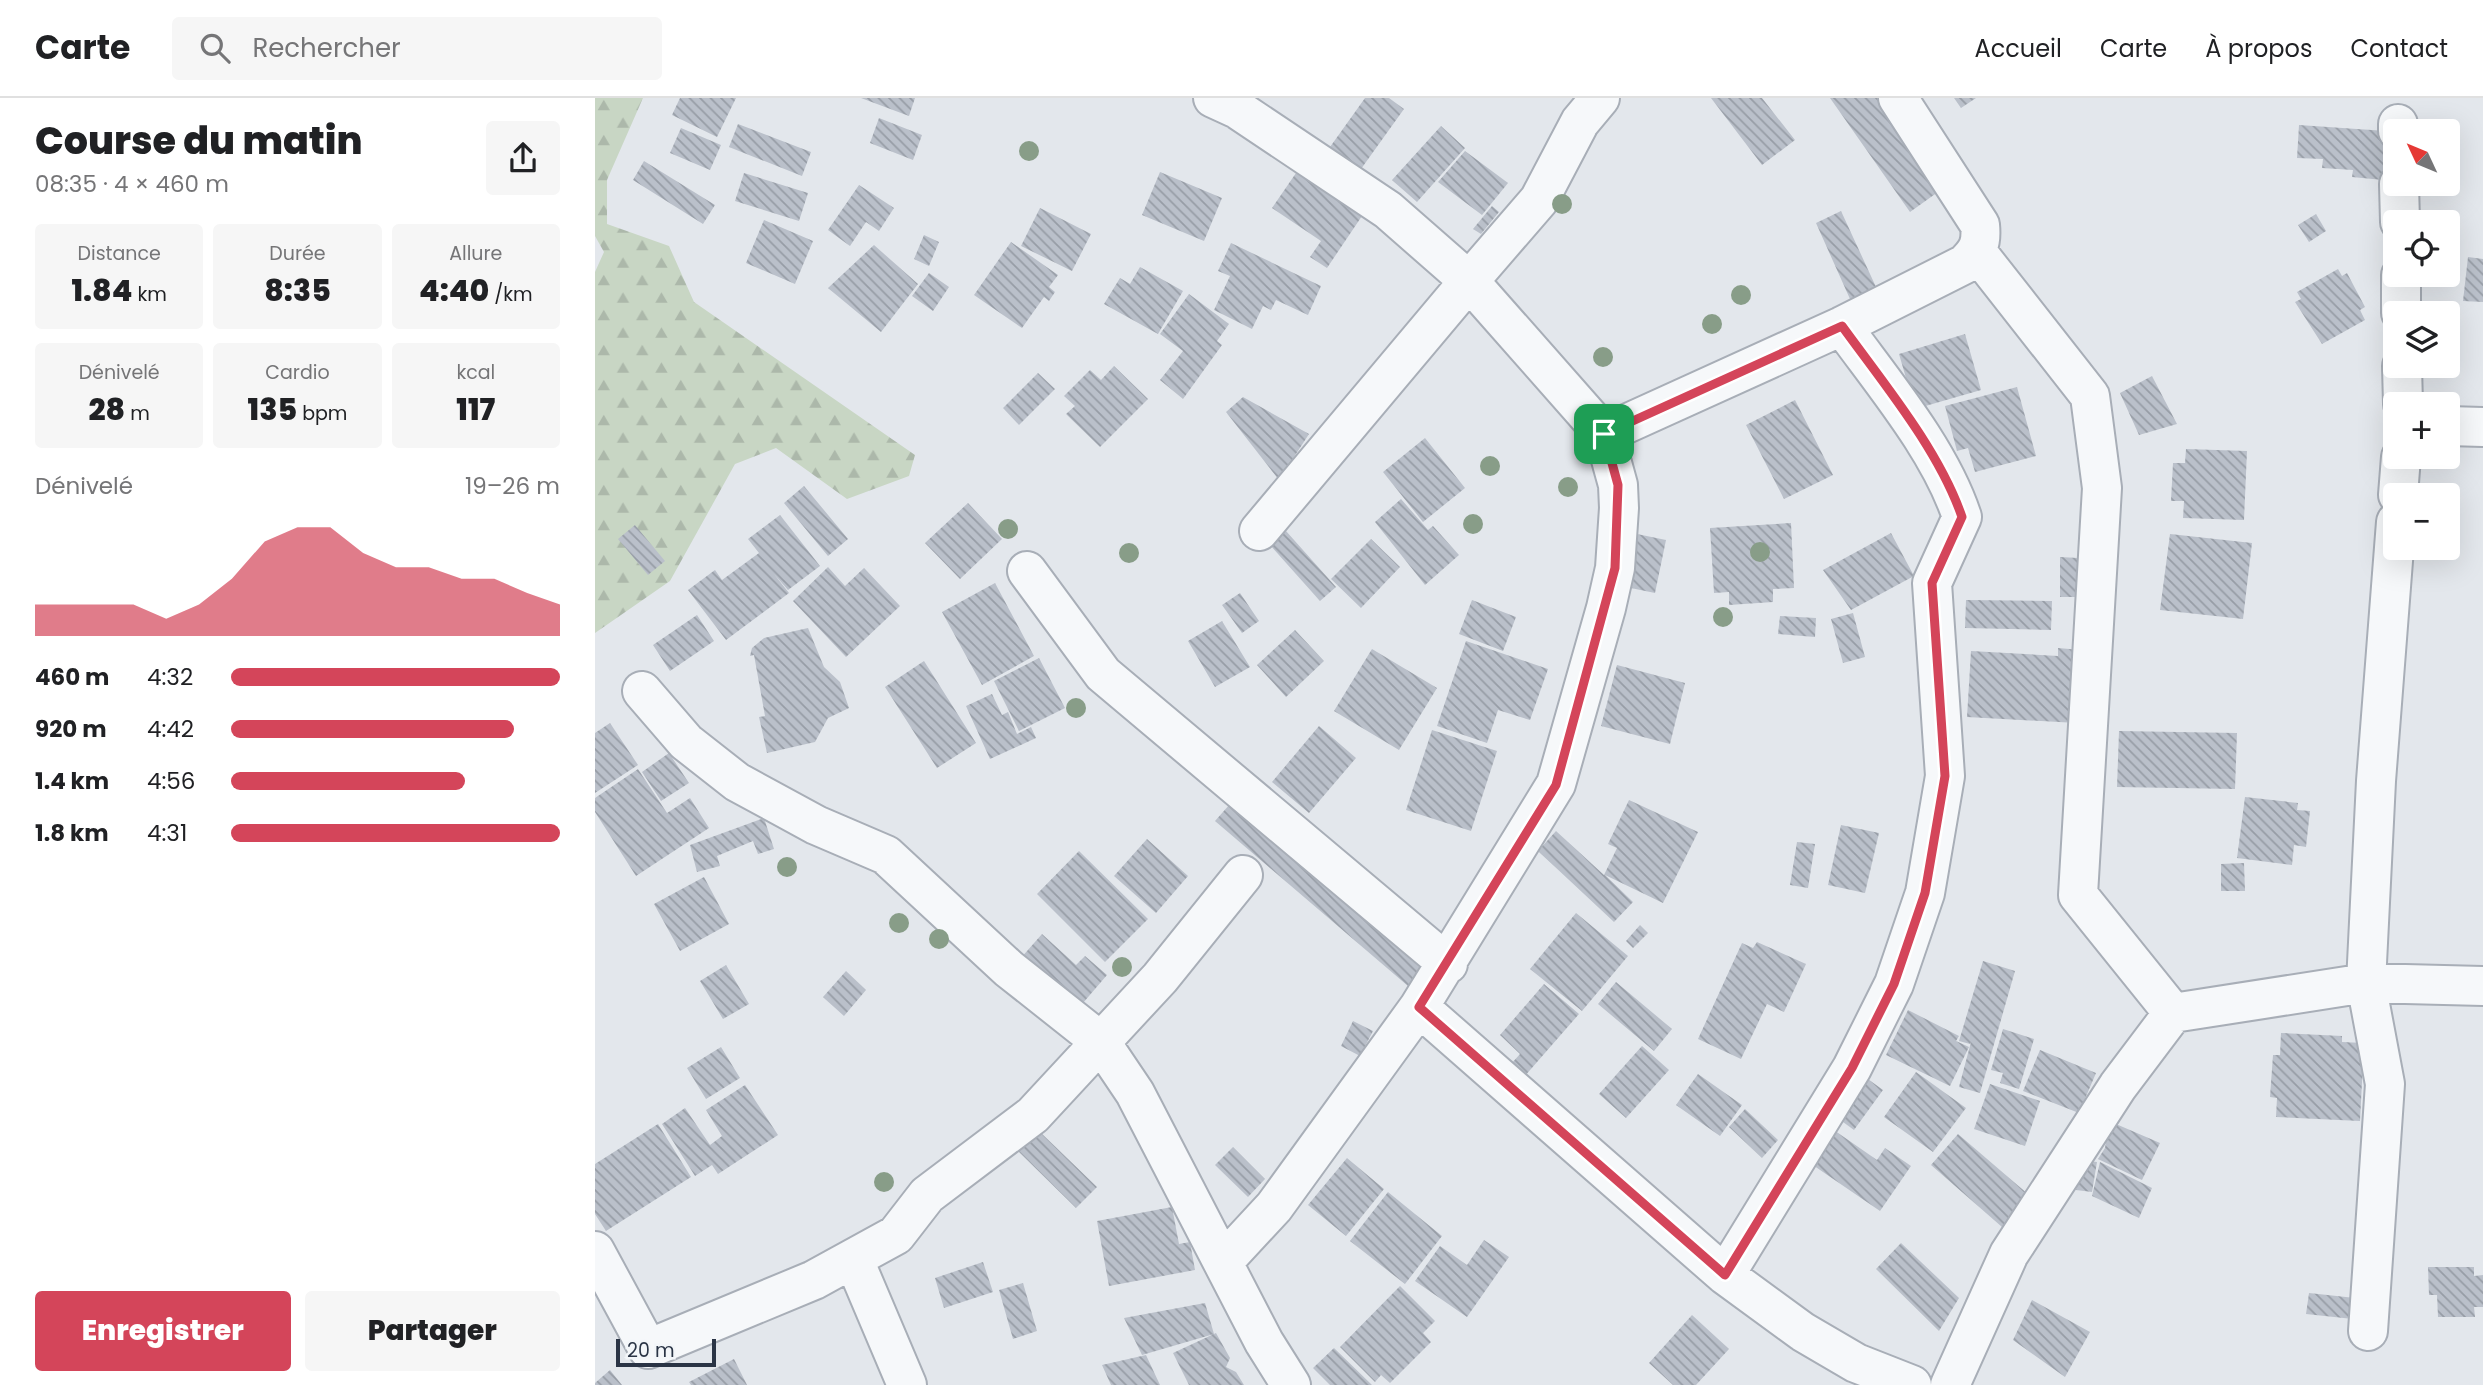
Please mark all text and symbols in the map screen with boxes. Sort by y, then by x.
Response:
search box [172,17,662,80]
text: Carte [35,24,130,71]
icon: search [196,29,234,67]
text: Rechercher [252,30,401,66]
text: Accueil [1975,32,2062,65]
text: Carte [2100,32,2167,65]
text: À propos [2205,32,2312,65]
text: Contact [2350,32,2448,65]
text: Course du matin [35,114,363,167]
north arrow [2383,119,2461,196]
map controls [2383,119,2460,560]
button: share [486,121,560,195]
text: 08:35 · 4 × 460 m [35,168,229,200]
button: locate [2383,210,2460,287]
text: Distance [78,240,161,267]
text: Durée [269,240,326,267]
text: Allure [449,240,502,267]
text: 1.84 [71,269,132,312]
text: 8:35 [264,269,331,312]
text: 4:40 [419,269,489,312]
text: km [132,281,167,308]
text: /km [489,281,533,308]
button: layers [2383,301,2460,378]
text: Dénivelé [79,359,160,386]
text: Cardio [265,359,330,386]
text: kcal [456,359,495,386]
text: 28 [89,388,125,431]
text: 135 [248,388,297,431]
text: 117 [456,388,495,431]
button: + [2383,392,2460,469]
text: m [125,400,150,427]
text: bpm [297,400,347,427]
pin [1574,404,1634,464]
icon: arrive [1585,415,1623,453]
text: Dénivelé [35,470,133,502]
text: 19–26 m [465,470,560,502]
button: − [2383,483,2460,560]
text: 460 m [35,661,109,693]
text: 4:32 [147,661,193,693]
text: 920 m [35,713,107,745]
text: 4:42 [147,713,194,745]
text: 1.4 km [35,765,109,797]
text: 4:56 [147,765,195,797]
text: 1.8 km [35,817,109,849]
text: 4:31 [147,817,187,849]
button: Enregistrer [35,1291,291,1371]
button: Partager [305,1291,560,1371]
scale bar [616,1336,716,1368]
text: 20 m [627,1337,675,1364]

